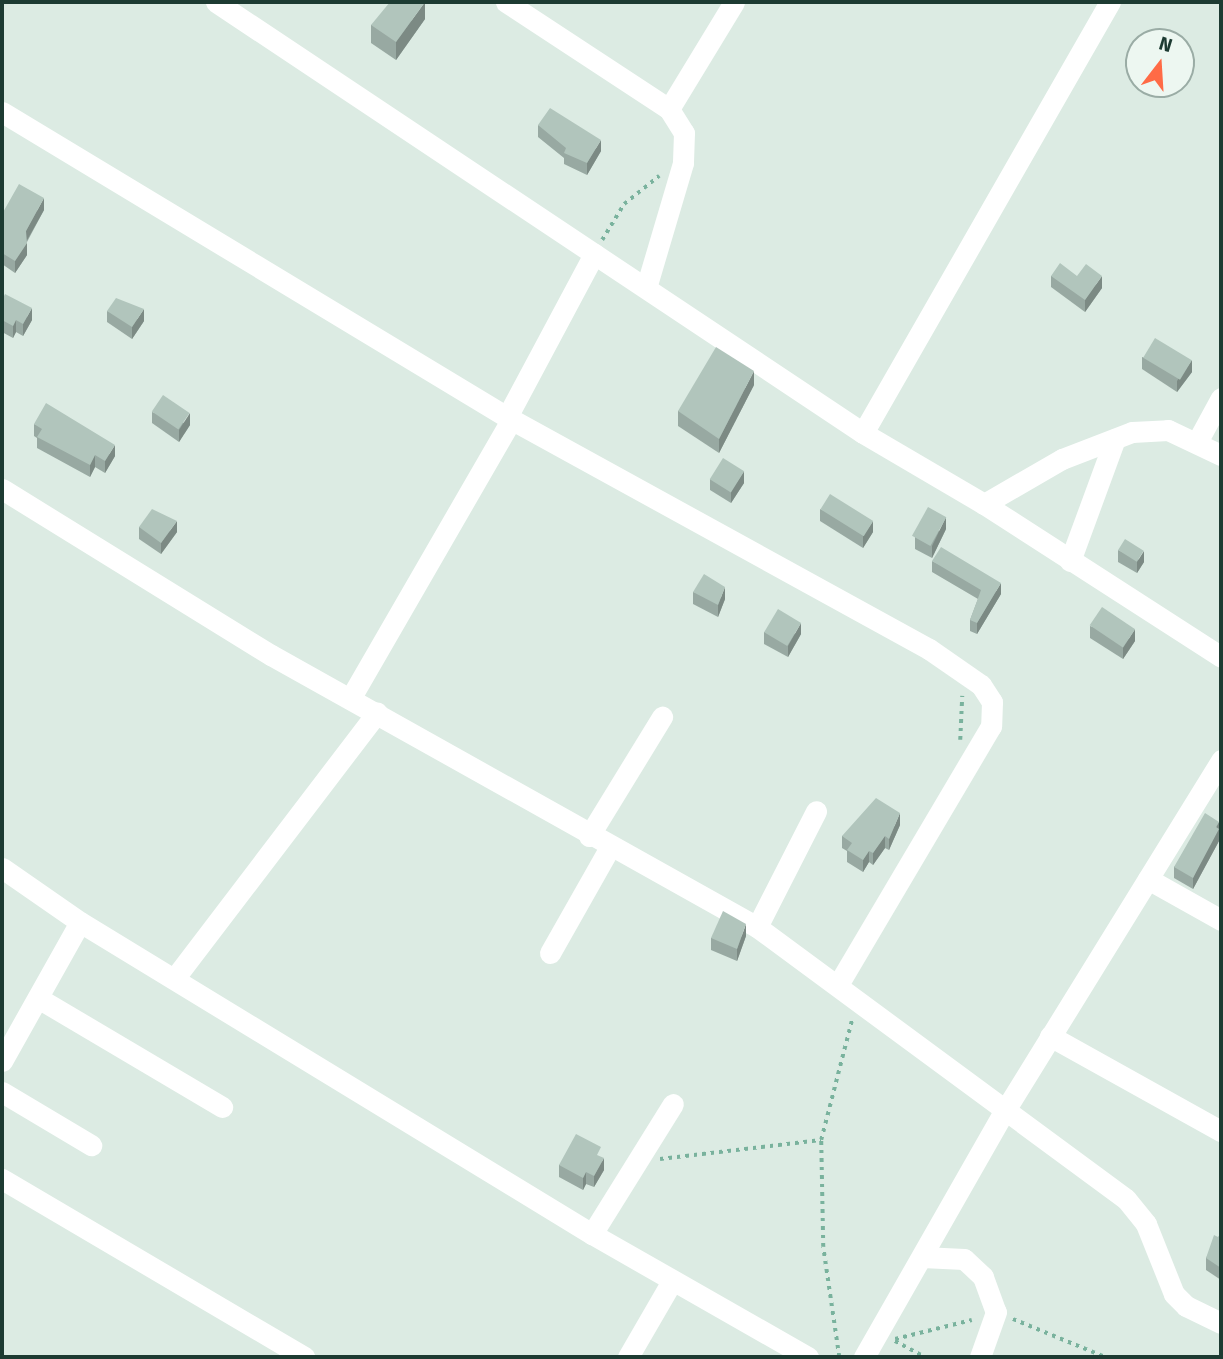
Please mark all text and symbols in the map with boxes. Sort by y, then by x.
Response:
north arrow [1125,28,1195,98]
text: N [1156,32,1175,57]

